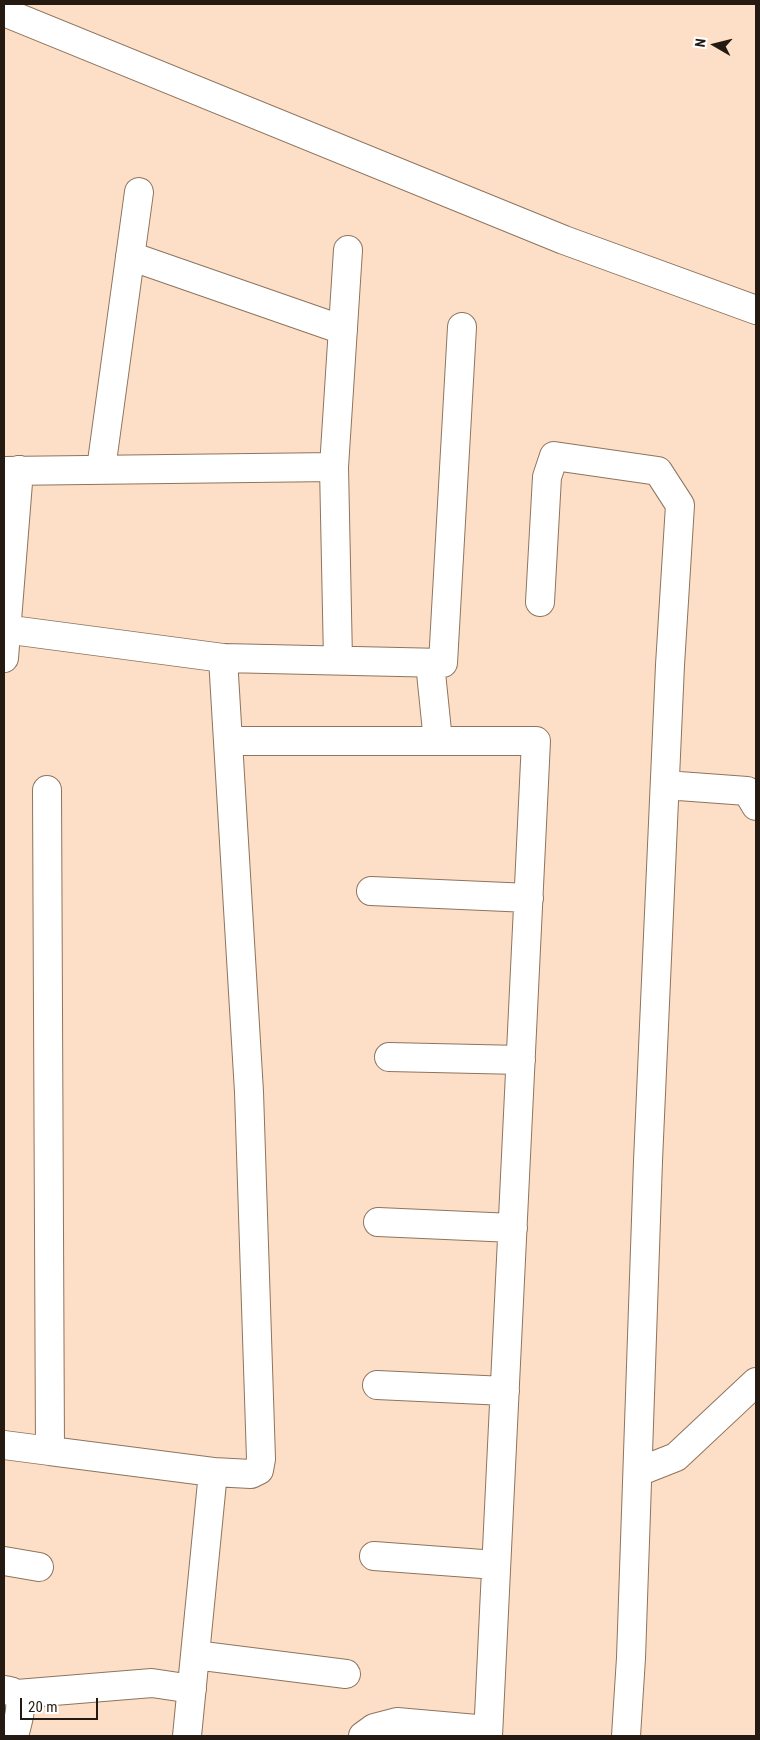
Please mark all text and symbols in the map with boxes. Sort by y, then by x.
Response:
north arrow [690,20,740,70]
text: N [692,38,709,48]
scale bar [22,1688,100,1720]
text: 20 m [28,1698,58,1716]

